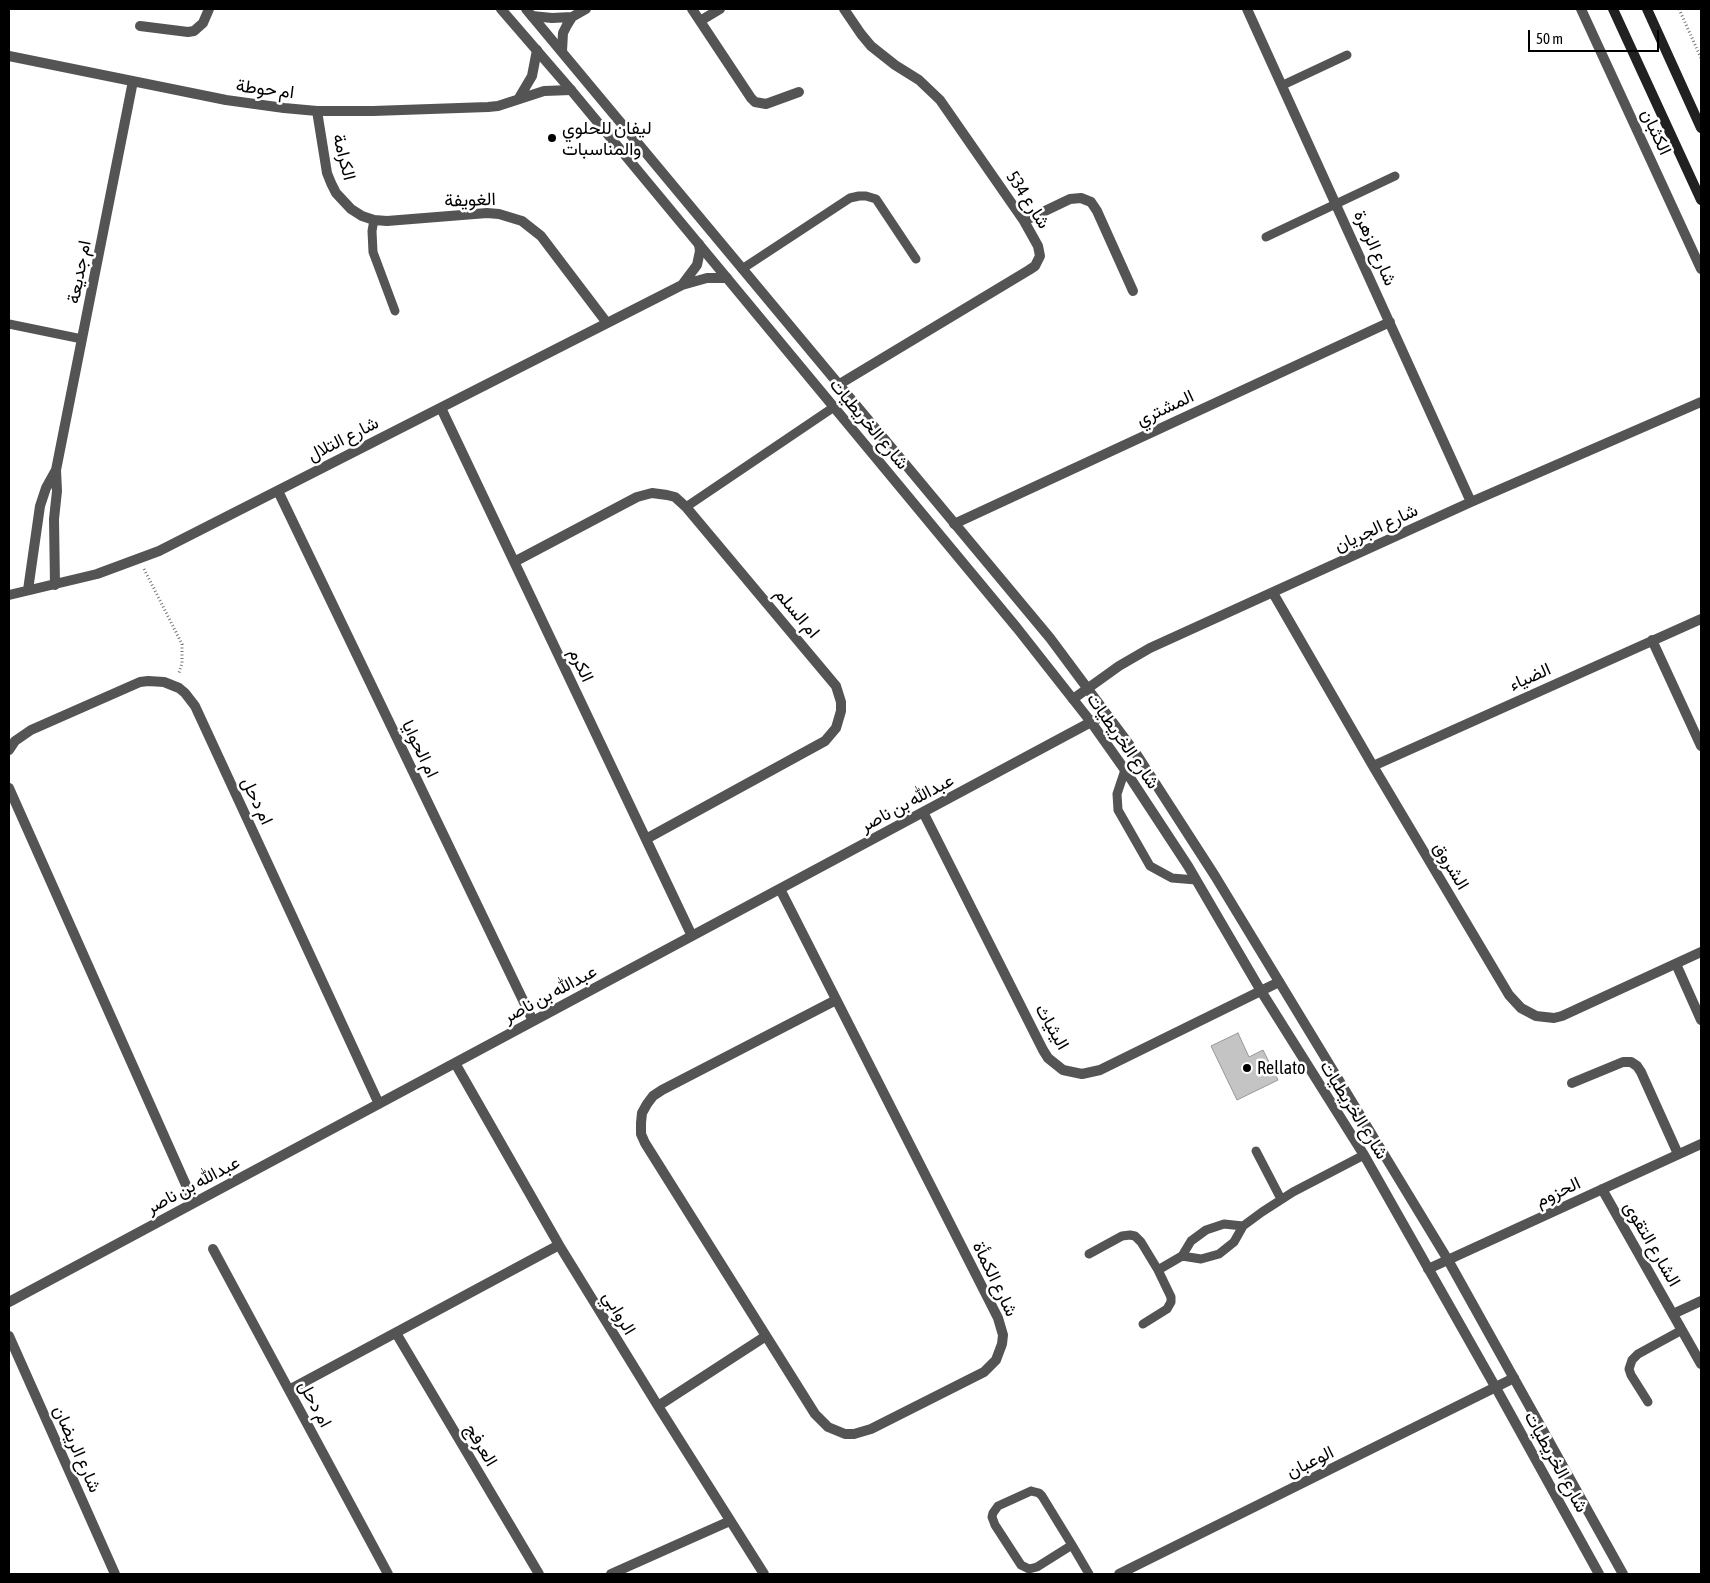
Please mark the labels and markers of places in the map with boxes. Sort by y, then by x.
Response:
place label: ليفان للحلوي والمناسبات [562,117,652,160]
marker: ليفان للحلوي والمناسبات [546,132,558,144]
place label: Rellato [1257,1057,1306,1079]
marker: Rellato [1241,1062,1253,1074]

